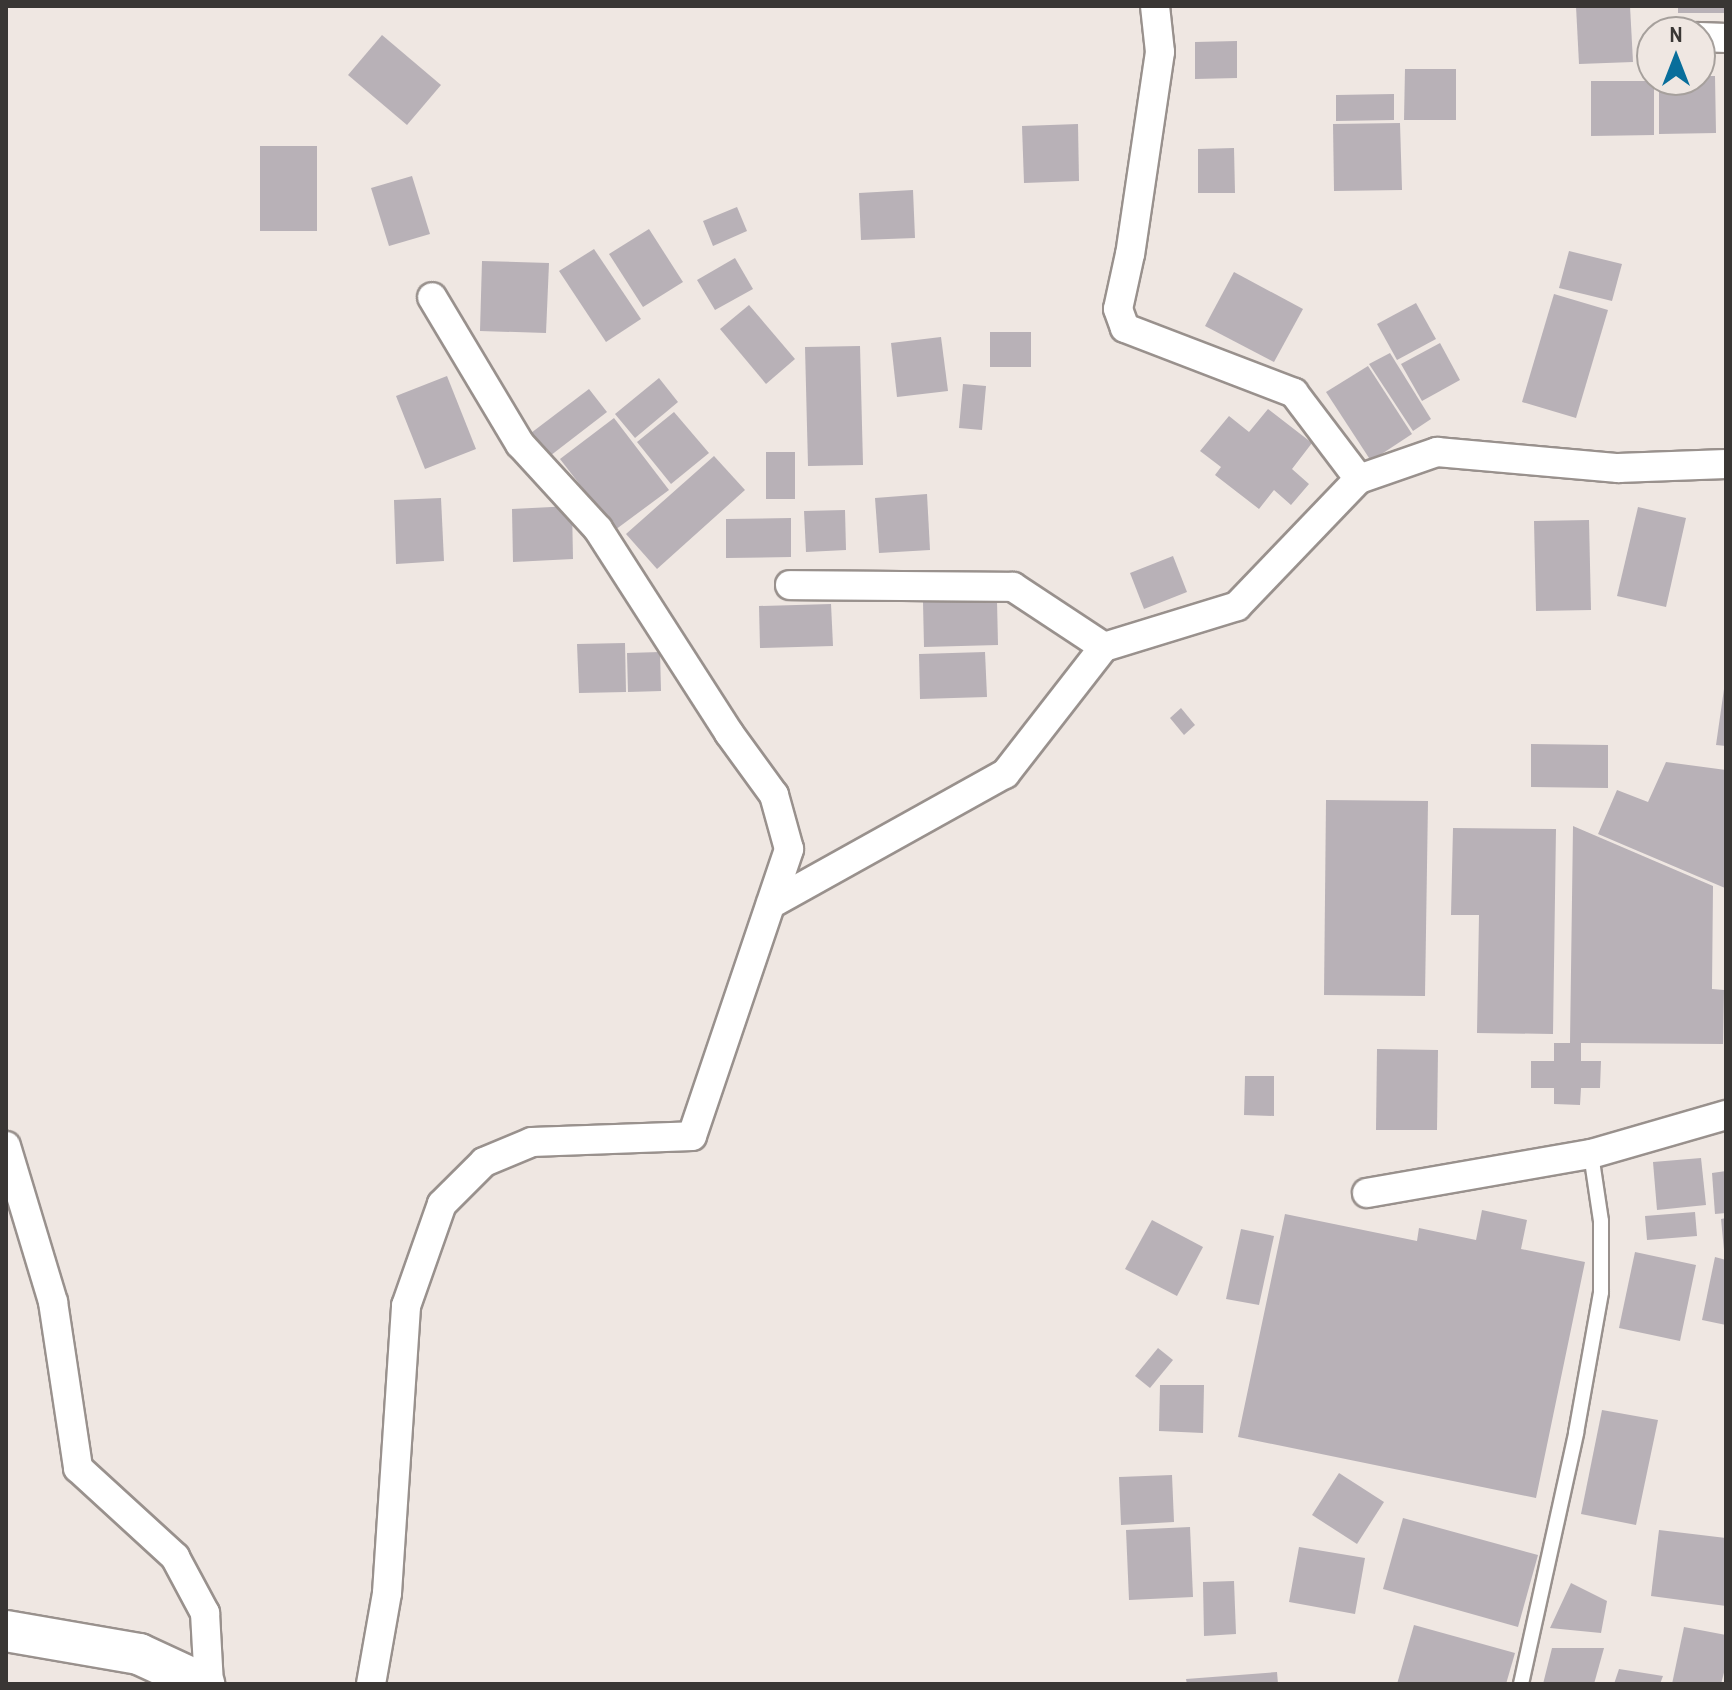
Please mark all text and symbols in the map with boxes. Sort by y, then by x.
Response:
north arrow [1636,16,1716,96]
text: N [1669,19,1683,49]

